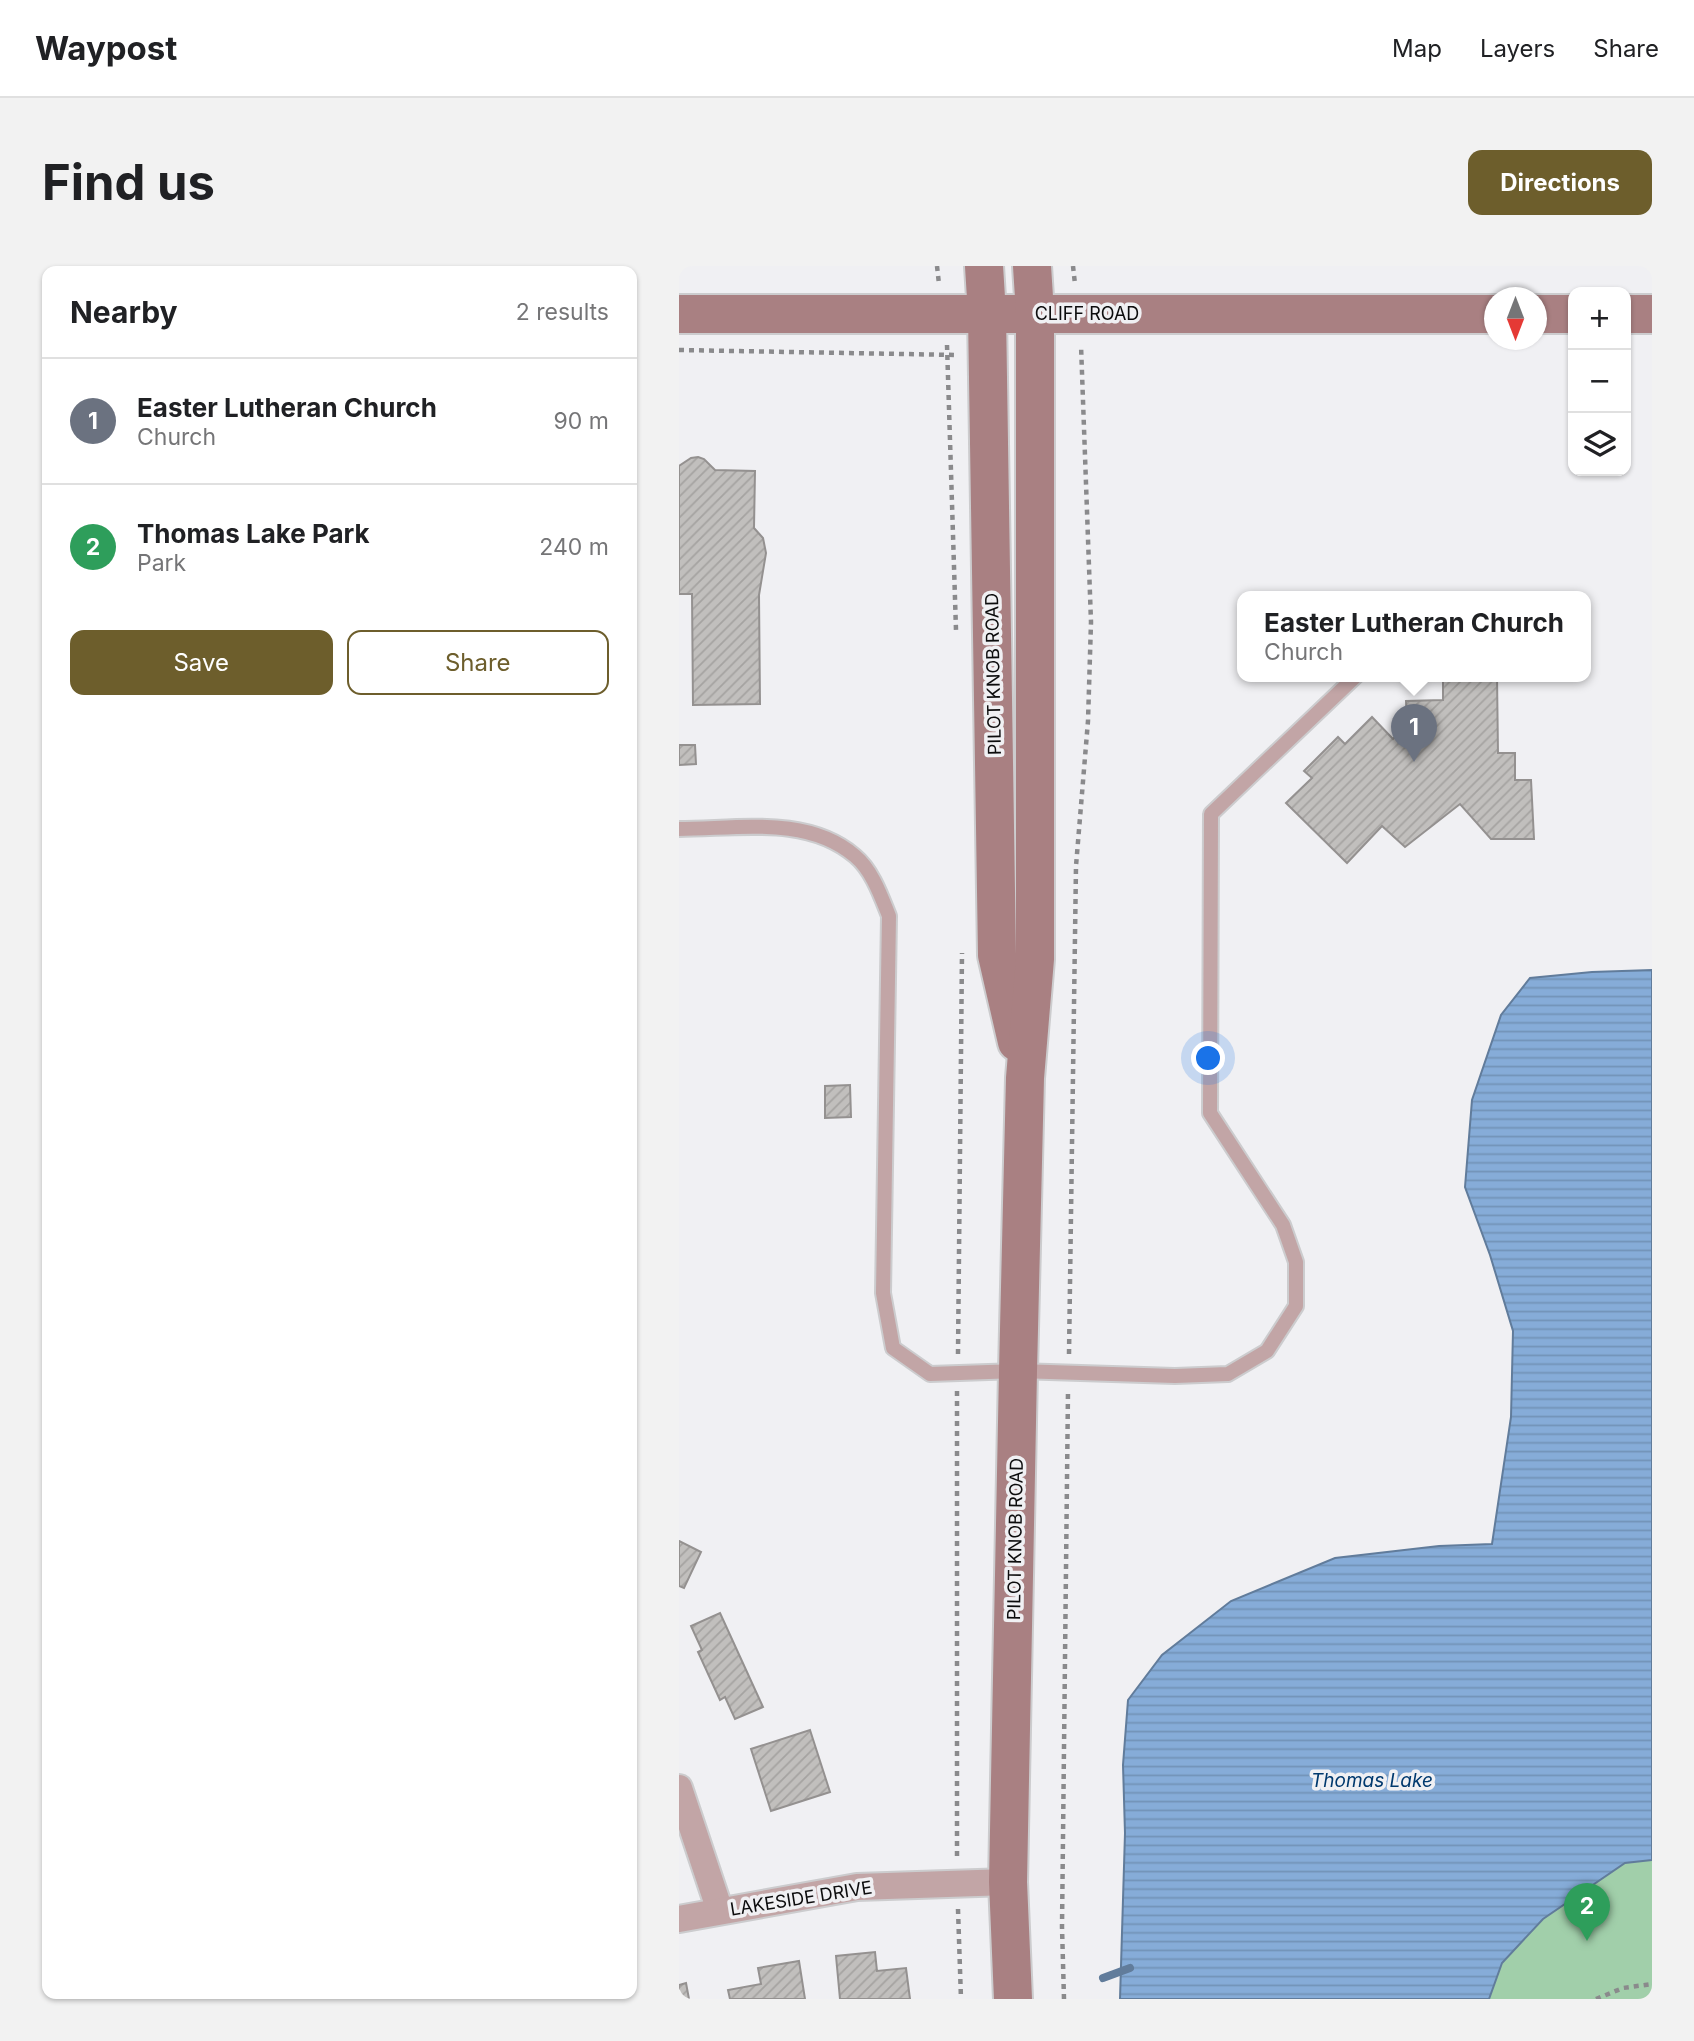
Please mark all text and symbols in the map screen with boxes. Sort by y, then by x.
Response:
text: Waypost [35,28,177,68]
text: Map [1392,34,1442,63]
text: Layers [1480,34,1555,63]
text: Share [1593,34,1659,63]
button: Directions [1468,150,1652,215]
text: Find us [42,153,215,212]
north arrow [1484,287,1547,350]
map controls [1568,287,1631,476]
button: + [1568,287,1631,350]
text: Nearby [70,294,178,330]
text: 2 results [516,298,609,326]
street label: CLIFF ROAD [1035,303,1139,324]
button: − [1568,350,1631,413]
text: Easter Lutheran Church [137,392,437,423]
text: 1 [88,407,98,435]
text: 90 m [554,407,609,435]
button: layers [1568,413,1631,476]
text: Church [137,423,216,451]
text: Thomas Lake Park [137,518,370,549]
text: 2 [86,533,100,561]
text: 240 m [539,533,609,561]
text: Park [137,549,186,577]
popup [1237,591,1591,682]
street label: PILOT KNOB ROAD [981,593,1005,755]
text: Easter Lutheran Church [1264,607,1564,638]
button: Save [70,630,333,695]
button: Share [347,630,609,695]
text: Church [1264,638,1343,666]
pin: 1 [1391,704,1437,762]
your location [1191,1041,1225,1075]
street label: PILOT KNOB ROAD [1003,1458,1027,1620]
water label: Thomas Lake [1311,1769,1433,1792]
street label: LAKESIDE DRIVE [729,1876,873,1920]
pin: 2 [1564,1883,1610,1941]

